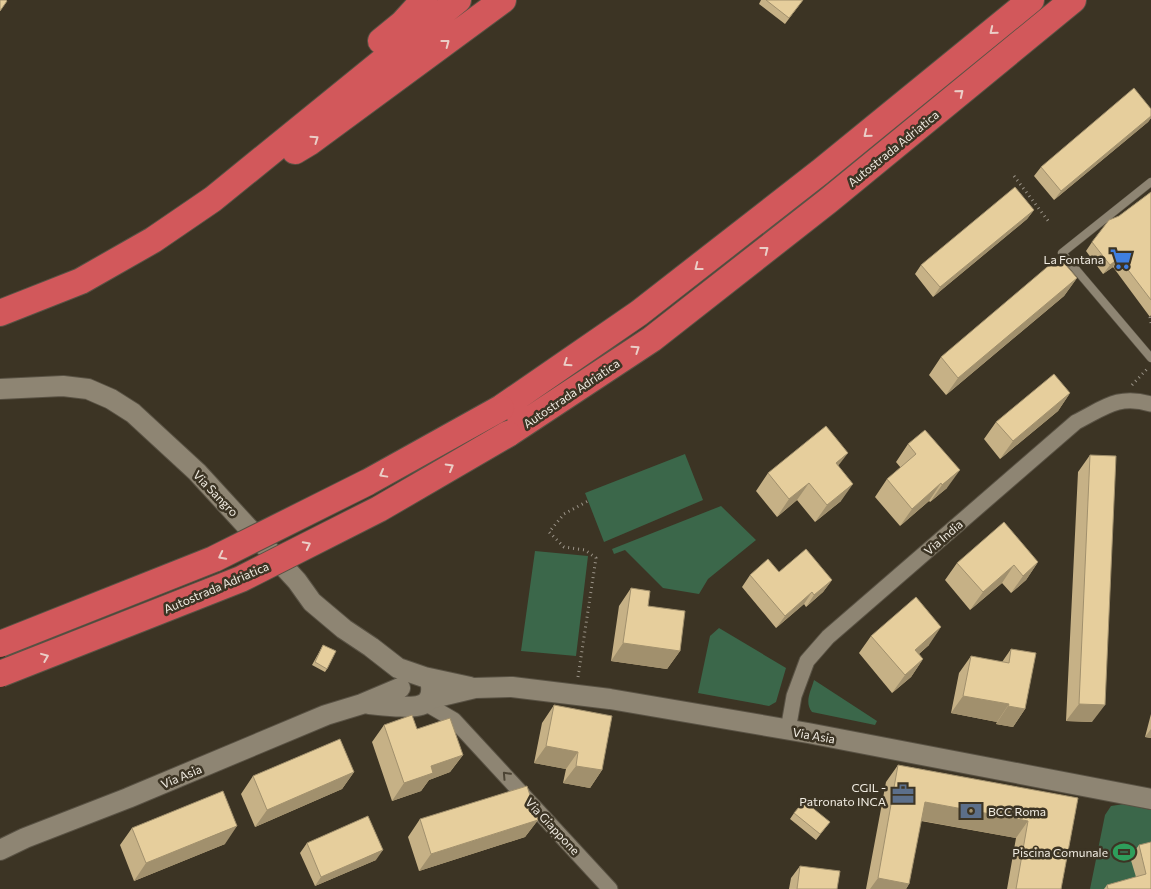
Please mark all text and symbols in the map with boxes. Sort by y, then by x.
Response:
one-way arrow [990,25,999,33]
one-way arrow [440,40,449,48]
one-way arrow [954,90,963,98]
street label: Autostrada Adriatica [845,107,941,189]
one-way arrow [864,128,873,136]
one-way arrow [309,136,319,145]
supermarket icon: La Fontana [1108,246,1134,272]
one-way arrow [759,247,768,255]
place label: La Fontana [1044,252,1104,266]
one-way arrow [694,261,704,270]
one-way arrow [631,346,640,355]
street label: Autostrada Adriatica [520,356,622,430]
one-way arrow [563,356,572,366]
one-way arrow [445,464,454,474]
street label: Via Sangro [191,467,241,519]
one-way arrow [379,468,388,478]
street label: Via India [921,516,965,558]
one-way arrow [302,541,311,551]
one-way arrow [218,550,227,560]
street label: Autostrada Adriatica [161,559,271,615]
one-way arrow [40,652,49,663]
street label: Via Asia [792,724,836,746]
street label: Via Asia [158,761,204,791]
one-way arrow [503,772,512,781]
place label: CGIL - Patronato INCA [799,780,886,808]
office icon: CGIL - Patronato INCA [890,781,916,807]
street label: Via Giappone [523,795,583,857]
bank icon: BCC Roma [958,798,984,824]
place label: BCC Roma [988,804,1046,818]
sports icon: Piscina Comunale [1111,839,1137,865]
place label: Piscina Comunale [1012,845,1108,859]

